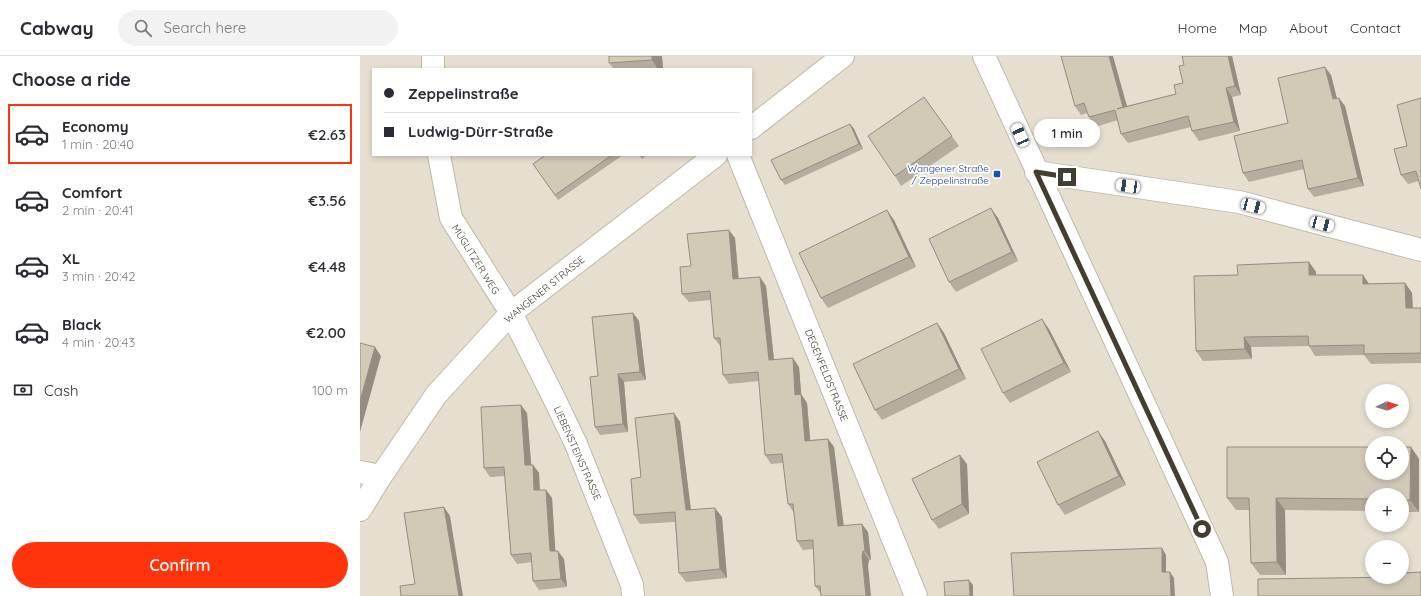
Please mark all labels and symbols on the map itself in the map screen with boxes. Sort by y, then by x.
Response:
callout: 1 min [1034,119,1100,147]
car [1010,122,1030,148]
place label: Wangener Straße / Zeppelinstraße [907,162,989,187]
route end [1058,168,1076,186]
marker: Wangener Straße / Zeppelinstraße [992,169,1002,179]
car [1115,178,1141,194]
car [1240,197,1266,215]
car [1309,215,1335,233]
street label: MÜGLITZER WEG [449,222,502,297]
street label: WANGENER STRASSE [501,253,587,326]
street label: DEGENFELDSTRASSE [802,327,851,424]
north arrow [1365,384,1409,428]
street label: LIEBENSTEINSTRASSE [551,404,604,503]
route start [1193,520,1211,538]

